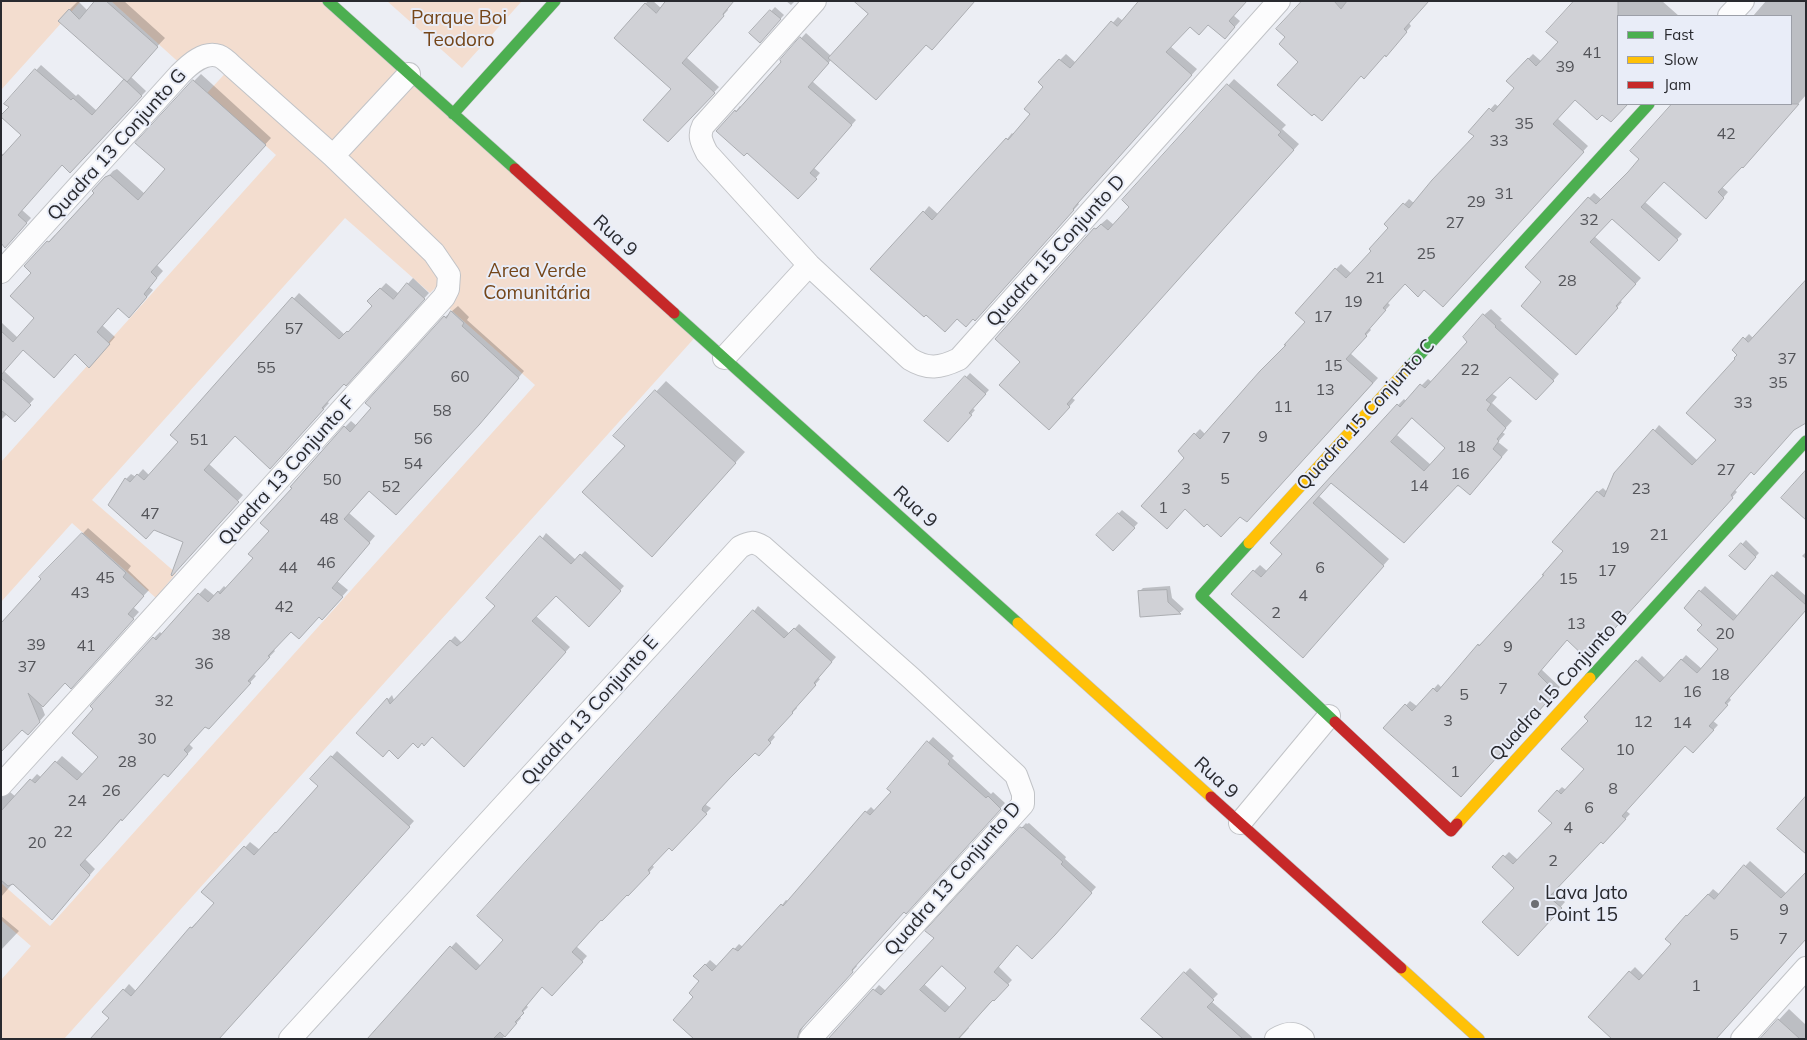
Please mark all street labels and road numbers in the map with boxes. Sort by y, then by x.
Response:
street label: Quadra 13 Conjunto G [43,64,191,226]
street label: Quadra 15 Conjunto D [982,170,1130,332]
street label: Rua 9 [588,210,642,262]
street label: Quadra 15 Conjunto C [1292,335,1440,495]
street label: Quadra 13 Conjunto F [214,392,360,550]
street label: Rua 9 [888,481,942,533]
street label: Quadra 15 Conjunto B [1485,606,1633,766]
street label: Quadra 13 Conjunto E [517,631,663,791]
street label: Rua 9 [1189,752,1243,804]
street label: Quadra 13 Conjunto D [880,797,1026,961]

